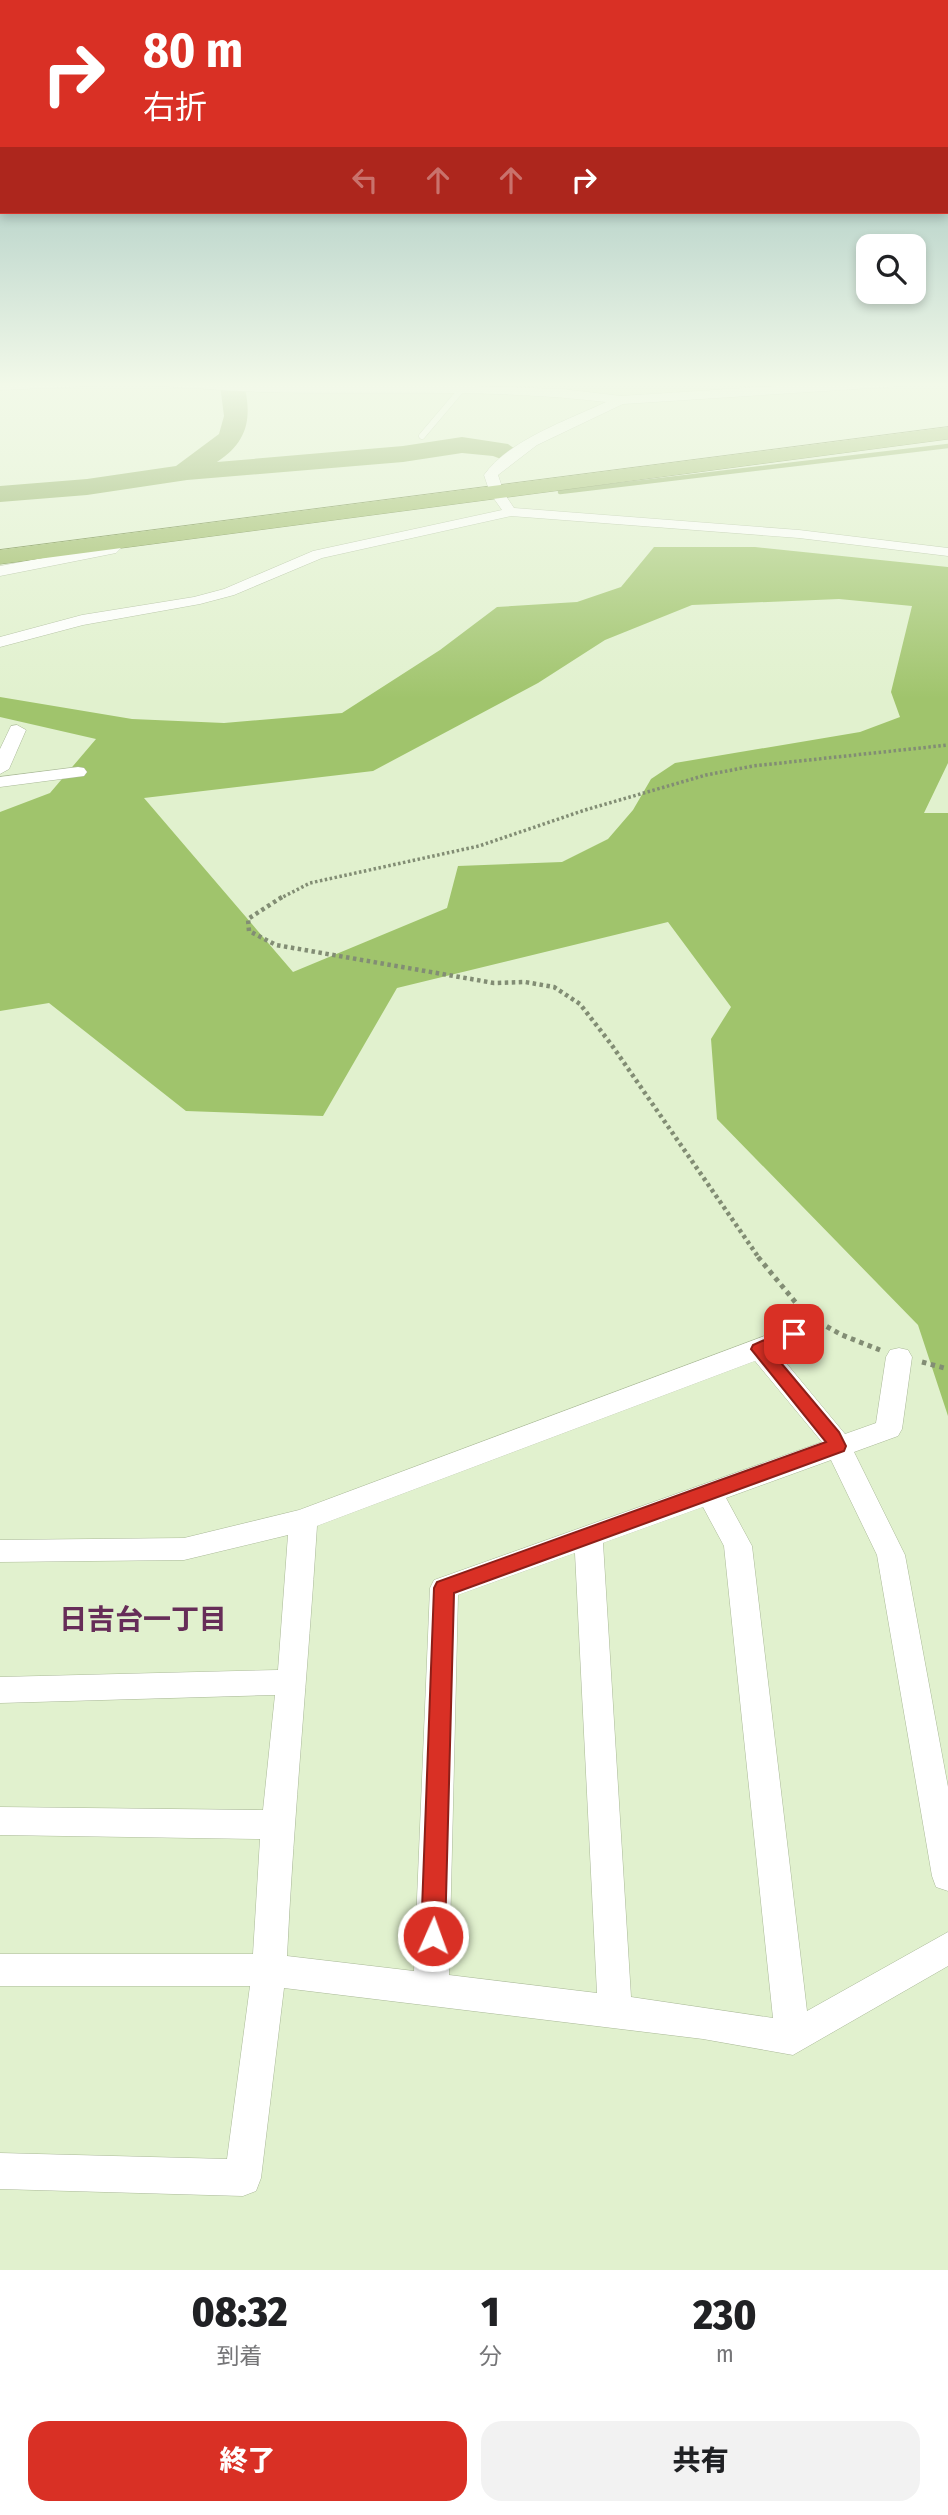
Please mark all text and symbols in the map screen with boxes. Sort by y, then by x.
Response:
text: 80 m [143,21,243,80]
icon: right [28,28,119,119]
text: 右折 [143,88,207,126]
icon: left [346,161,384,199]
icon: ahead [419,161,457,199]
icon: ahead [492,161,530,199]
icon: right [565,161,603,199]
map controls [856,234,926,304]
button: search [856,234,926,304]
pin [764,1304,824,1364]
icon: arrive [775,1315,813,1353]
district label: 日吉台一丁目 [59,1603,227,1636]
position arrow [396,1899,470,1973]
text: 08:32 [191,2287,287,2337]
text: 1 [481,2287,499,2337]
text: 230 [693,2290,757,2340]
text: m [716,2340,734,2368]
text: 到着 [216,2342,262,2370]
text: 分 [479,2342,502,2370]
button: 終了 [28,2421,467,2501]
button: 共有 [481,2421,920,2501]

